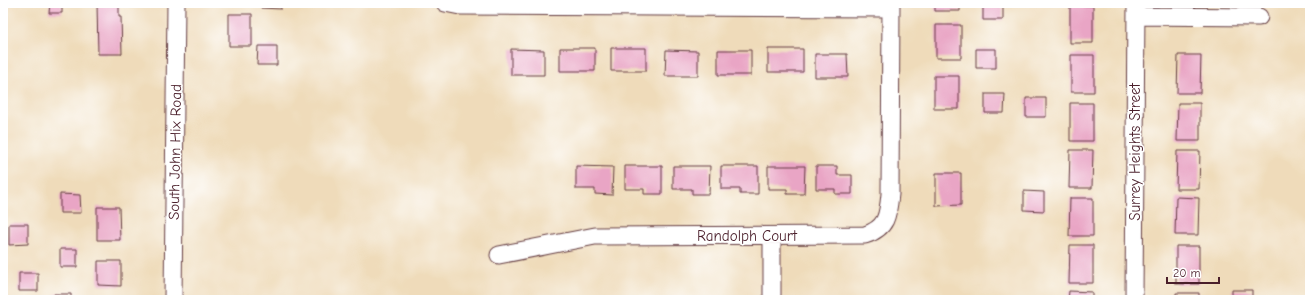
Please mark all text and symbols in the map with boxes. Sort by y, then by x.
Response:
street label: Surrey Heights Street [1126,82,1144,221]
street label: South John Hix Road [165,84,185,220]
street label: Randolph Court [697,227,798,245]
scale bar [1167,259,1219,285]
text: 20 m [1173,266,1201,280]

